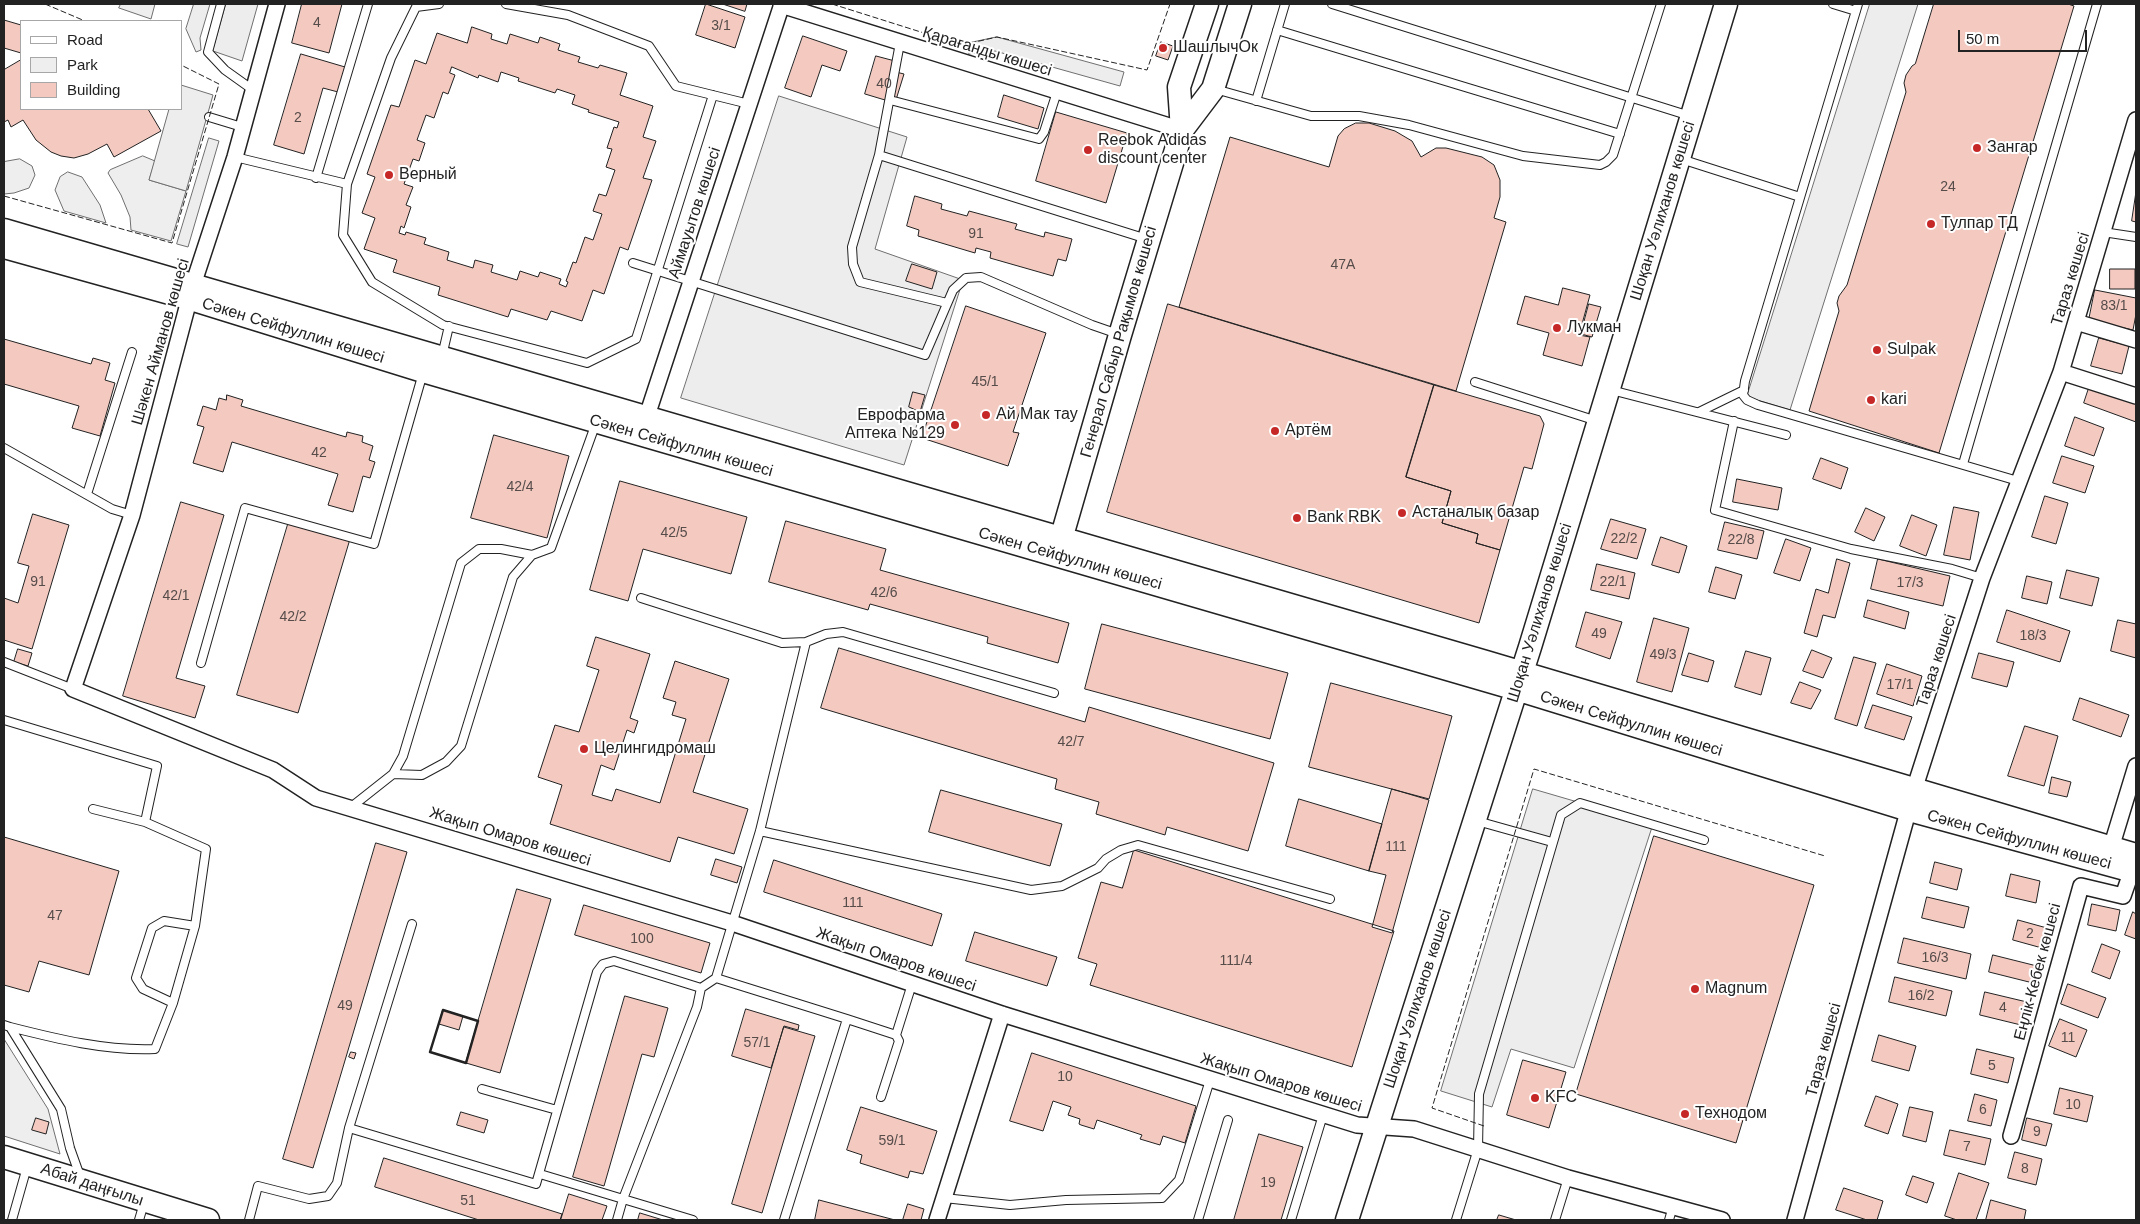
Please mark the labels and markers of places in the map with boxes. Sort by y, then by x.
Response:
place label: ШашлычОк [1173,38,1258,58]
marker: ШашлычОк [1157,42,1169,54]
place label: Reebok Adidas discount center [1098,131,1207,169]
place label: Зангар [1987,138,2038,158]
marker: Зангар [1971,142,1983,154]
marker: Reebok Adidas discount center [1082,144,1094,156]
place label: Верный [399,165,457,185]
marker: Верный [383,169,395,181]
place label: Тулпар ТД [1941,214,2018,234]
marker: Тулпар ТД [1925,218,1937,230]
place label: Лукман [1567,318,1621,338]
marker: Лукман [1551,322,1563,334]
place label: Sulpak [1887,340,1936,360]
marker: Sulpak [1871,344,1883,356]
place label: kari [1881,390,1907,410]
marker: kari [1865,394,1877,406]
place label: Ай Мак тау [996,405,1078,425]
place label: Еврофарма Аптека №129 [845,406,945,444]
marker: Ай Мак тау [980,409,992,421]
marker: Еврофарма Аптека №129 [949,419,961,431]
place label: Артём [1285,421,1331,441]
marker: Артём [1269,425,1281,437]
place label: Астаналық базар [1412,503,1539,523]
marker: Астаналық базар [1396,507,1408,519]
place label: Bank RBK [1307,508,1381,528]
marker: Bank RBK [1291,512,1303,524]
place label: Целингидромаш [594,739,716,759]
marker: Целингидромаш [578,743,590,755]
place label: Magnum [1705,979,1767,999]
marker: Magnum [1689,983,1701,995]
place label: KFC [1545,1088,1577,1108]
marker: KFC [1529,1092,1541,1104]
place label: Технодом [1695,1104,1767,1124]
marker: Технодом [1679,1108,1691,1120]

